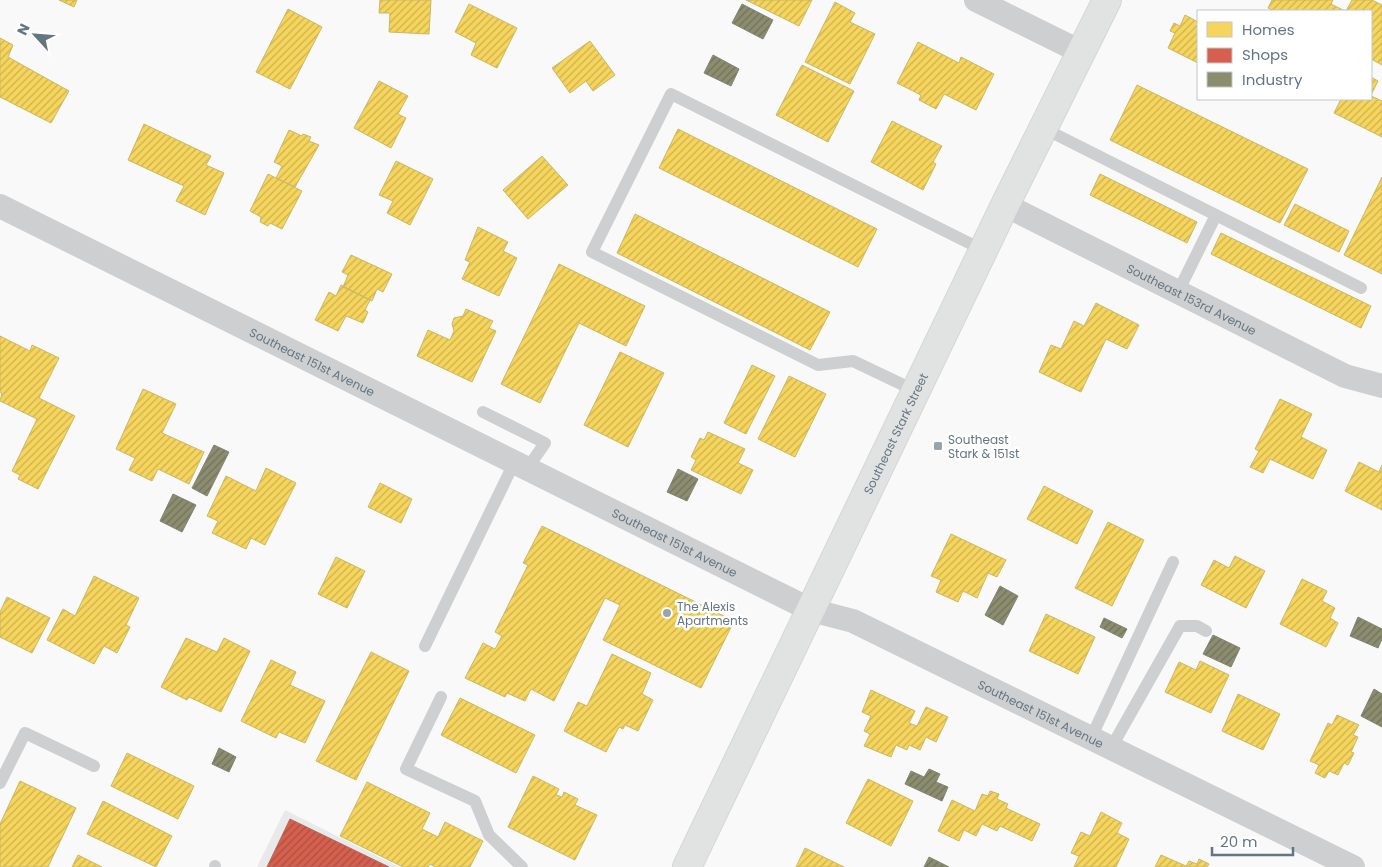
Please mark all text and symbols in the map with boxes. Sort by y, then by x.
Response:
north arrow [10,10,60,60]
legend [1197,10,1372,100]
text: Homes [1242,19,1295,40]
text: N [12,20,35,38]
text: Shops [1242,44,1288,65]
text: Industry [1242,69,1303,90]
street label: Southeast 153rd Avenue [1124,259,1260,339]
street label: Southeast 151st Avenue [247,323,378,400]
street label: Southeast Stark Street [859,370,932,497]
place label: Southeast Stark & 151st [948,431,1019,462]
marker: Southeast Stark & 151st [932,440,944,452]
street label: Southeast 151st Avenue [609,504,741,581]
place label: The Alexis Apartments [677,598,748,629]
marker: The Alexis Apartments [661,607,673,619]
street label: Southeast 151st Avenue [975,675,1107,752]
scale bar [1212,824,1293,856]
text: 20 m [1220,831,1258,852]

